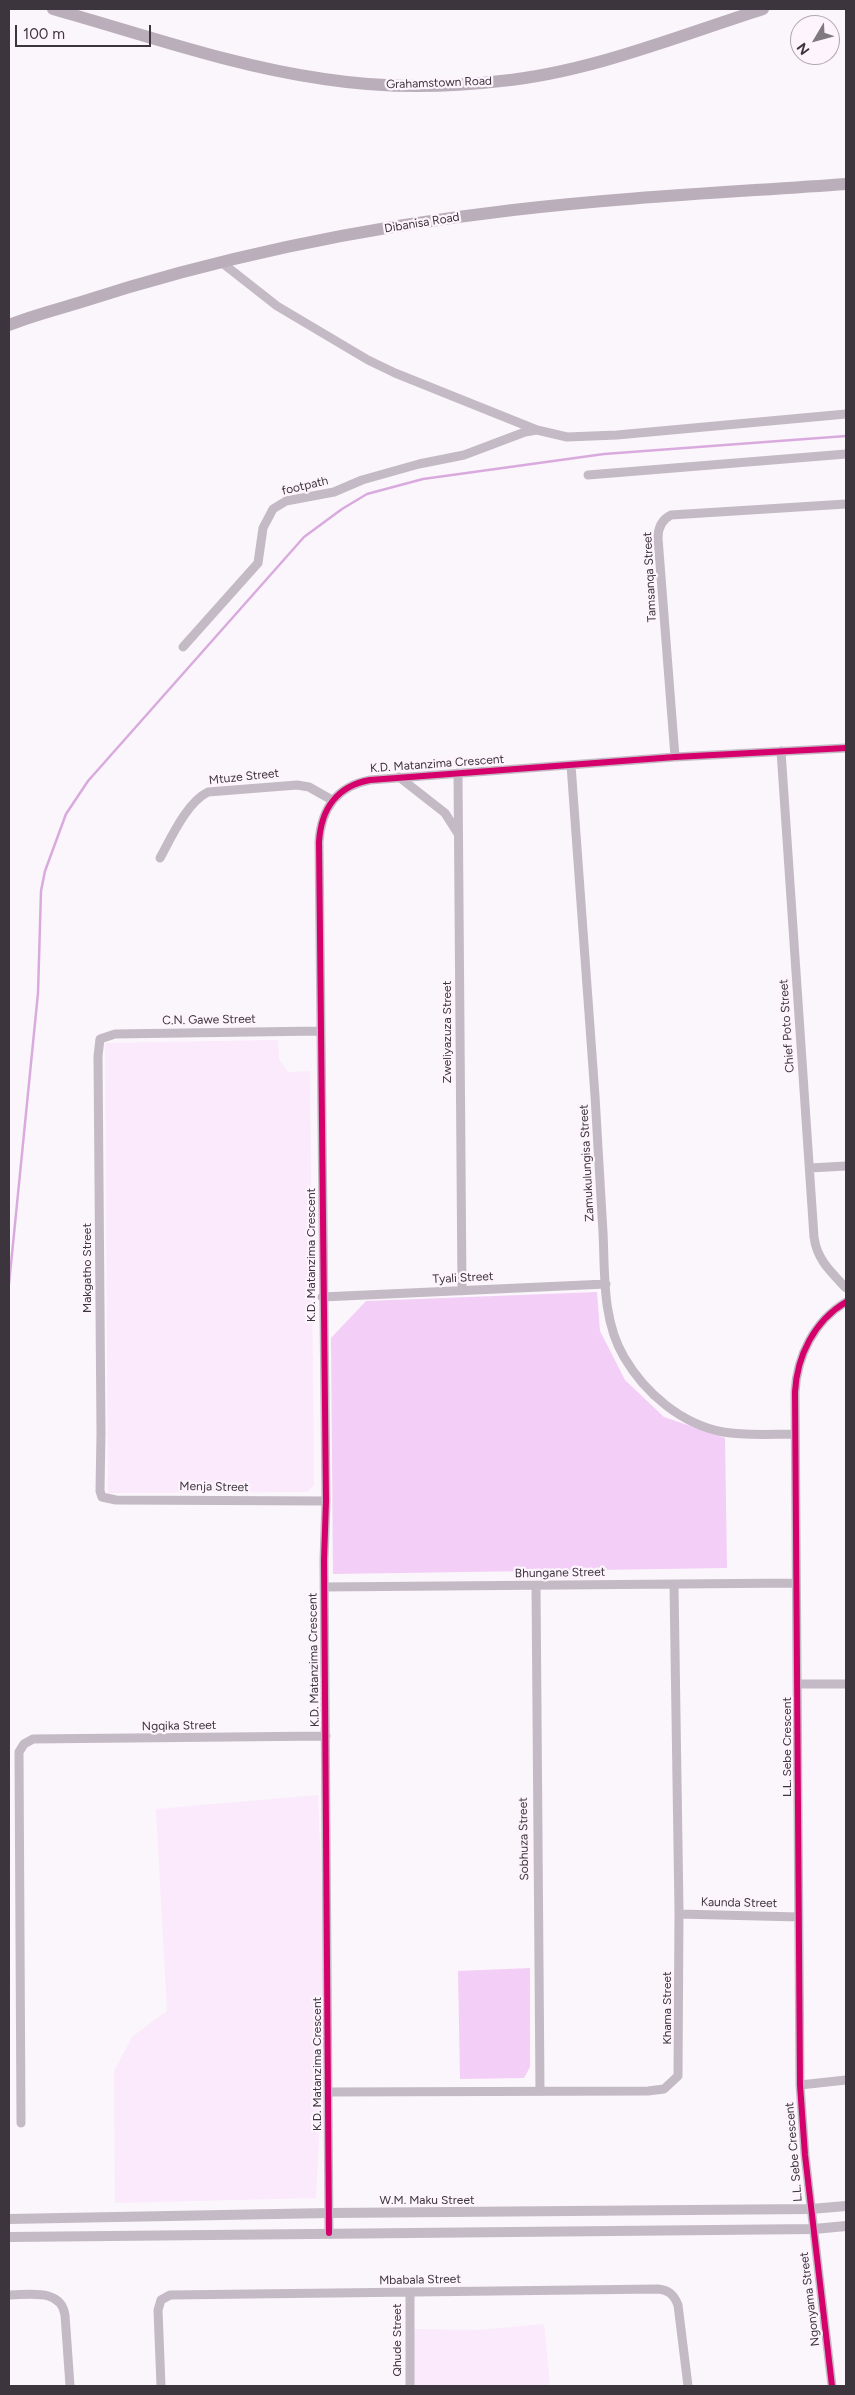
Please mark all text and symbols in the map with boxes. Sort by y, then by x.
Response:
scale bar [18,15,154,47]
north arrow [790,15,840,65]
text: 100 m [23,25,65,43]
text: N [793,39,813,58]
street label: Grahamstown Road [386,74,492,92]
street label: Dibanisa Road [383,210,461,236]
street label: footpath [280,474,330,498]
street label: Tamsanqa Street [640,532,660,622]
street label: K.D. Matanzima Crescent [370,752,504,776]
street label: Mtuze Street [208,766,280,788]
street label: Chief Poto Street [777,979,797,1073]
street label: Zweliyazuza Street [440,981,454,1083]
street label: C.N. Gawe Street [162,1012,256,1028]
street label: Zamukulungisa Street [577,1104,597,1222]
street label: K.D. Matanzima Crescent [304,1188,318,1322]
street label: Makgatho Street [80,1223,94,1313]
street label: Tyali Street [432,1269,494,1287]
street label: Menja Street [179,1479,249,1495]
street label: Bhungane Street [515,1565,605,1581]
street label: K.D. Matanzima Crescent [306,1593,322,1727]
street label: L.L. Sebe Crescent [780,1697,794,1797]
street label: Ngqika Street [142,1718,216,1734]
street label: Sobhuza Street [516,1797,532,1881]
street label: Kaunda Street [701,1895,777,1911]
street label: Khama Street [660,1971,674,2045]
street label: K.D. Matanzima Crescent [310,1997,324,2131]
street label: L.L. Sebe Crescent [782,2102,806,2202]
street label: W.M. Maku Street [380,2193,474,2207]
street label: Ngonyama Street [797,2251,823,2347]
street label: Mbabala Street [379,2272,461,2288]
street label: Qhude Street [390,2304,404,2376]

